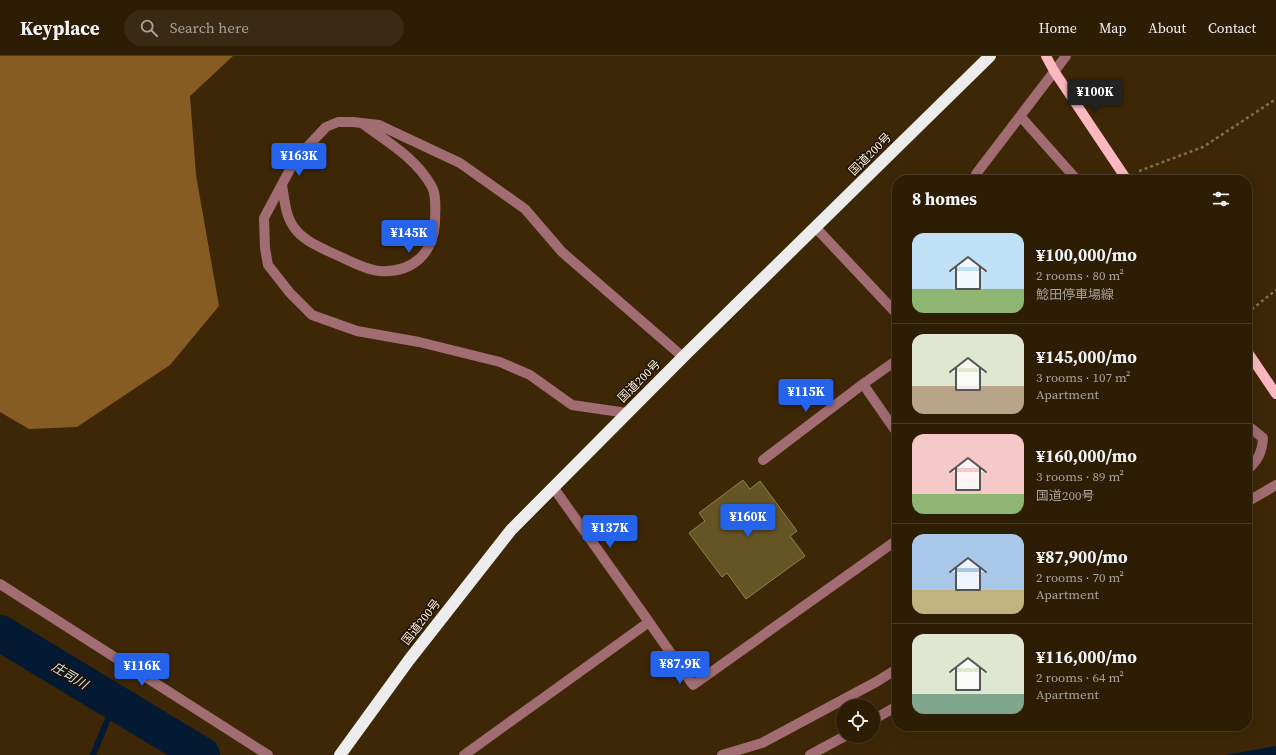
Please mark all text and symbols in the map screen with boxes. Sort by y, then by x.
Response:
search box [124,10,404,46]
text: Keyplace [20,15,100,41]
icon: search [138,17,160,39]
text: Search here [170,17,249,38]
text: Home [1039,18,1077,38]
text: Map [1099,18,1126,38]
text: About [1148,18,1186,38]
text: Contact [1208,18,1256,38]
pin: ¥100K [1067,79,1123,113]
text: ¥100K [1076,83,1114,100]
street label: 国道200号 [845,129,895,179]
pin: ¥163K [271,143,327,177]
text: ¥163K [280,147,318,164]
text: 8 homes [912,187,977,211]
icon: filters [1210,188,1232,210]
pin: ¥145K [381,220,437,254]
text: ¥145K [390,224,428,241]
text: ¥100,000/mo [1036,243,1137,267]
icon: home [944,249,992,297]
text: 2 rooms · 80 m² [1036,267,1124,284]
text: 鯰田停車場線 [1036,286,1114,303]
text: ¥145,000/mo [1036,345,1137,369]
icon: home [944,350,992,398]
street label: 国道200号 [614,356,664,406]
text: 3 rooms · 107 m² [1036,369,1131,386]
pin: ¥115K [778,379,834,413]
text: ¥115K [787,383,825,400]
text: Apartment [1036,386,1099,403]
text: ¥160,000/mo [1036,444,1137,468]
icon: home [944,450,992,498]
text: 3 rooms · 89 m² [1036,468,1124,485]
text: 国道200号 [1036,487,1095,504]
pin: ¥160K [720,504,776,538]
text: ¥160K [729,508,767,525]
pin: ¥137K [582,515,638,549]
text: ¥137K [591,519,629,536]
text: ¥87,900/mo [1036,545,1128,569]
icon: home [944,550,992,598]
text: 2 rooms · 70 m² [1036,569,1124,586]
text: Apartment [1036,586,1099,603]
street label: 国道200号 [398,596,444,648]
text: ¥116,000/mo [1036,645,1137,669]
icon: home [944,650,992,698]
pin: ¥87.9K [647,651,713,685]
pin: ¥116K [114,653,170,687]
text: ¥87.9K [659,655,701,672]
text: ¥116K [123,657,161,674]
water label: 庄司川 [49,658,93,694]
text: 2 rooms · 64 m² [1036,669,1124,686]
text: Apartment [1036,686,1099,703]
map controls [836,699,880,743]
button: locate [836,699,880,743]

